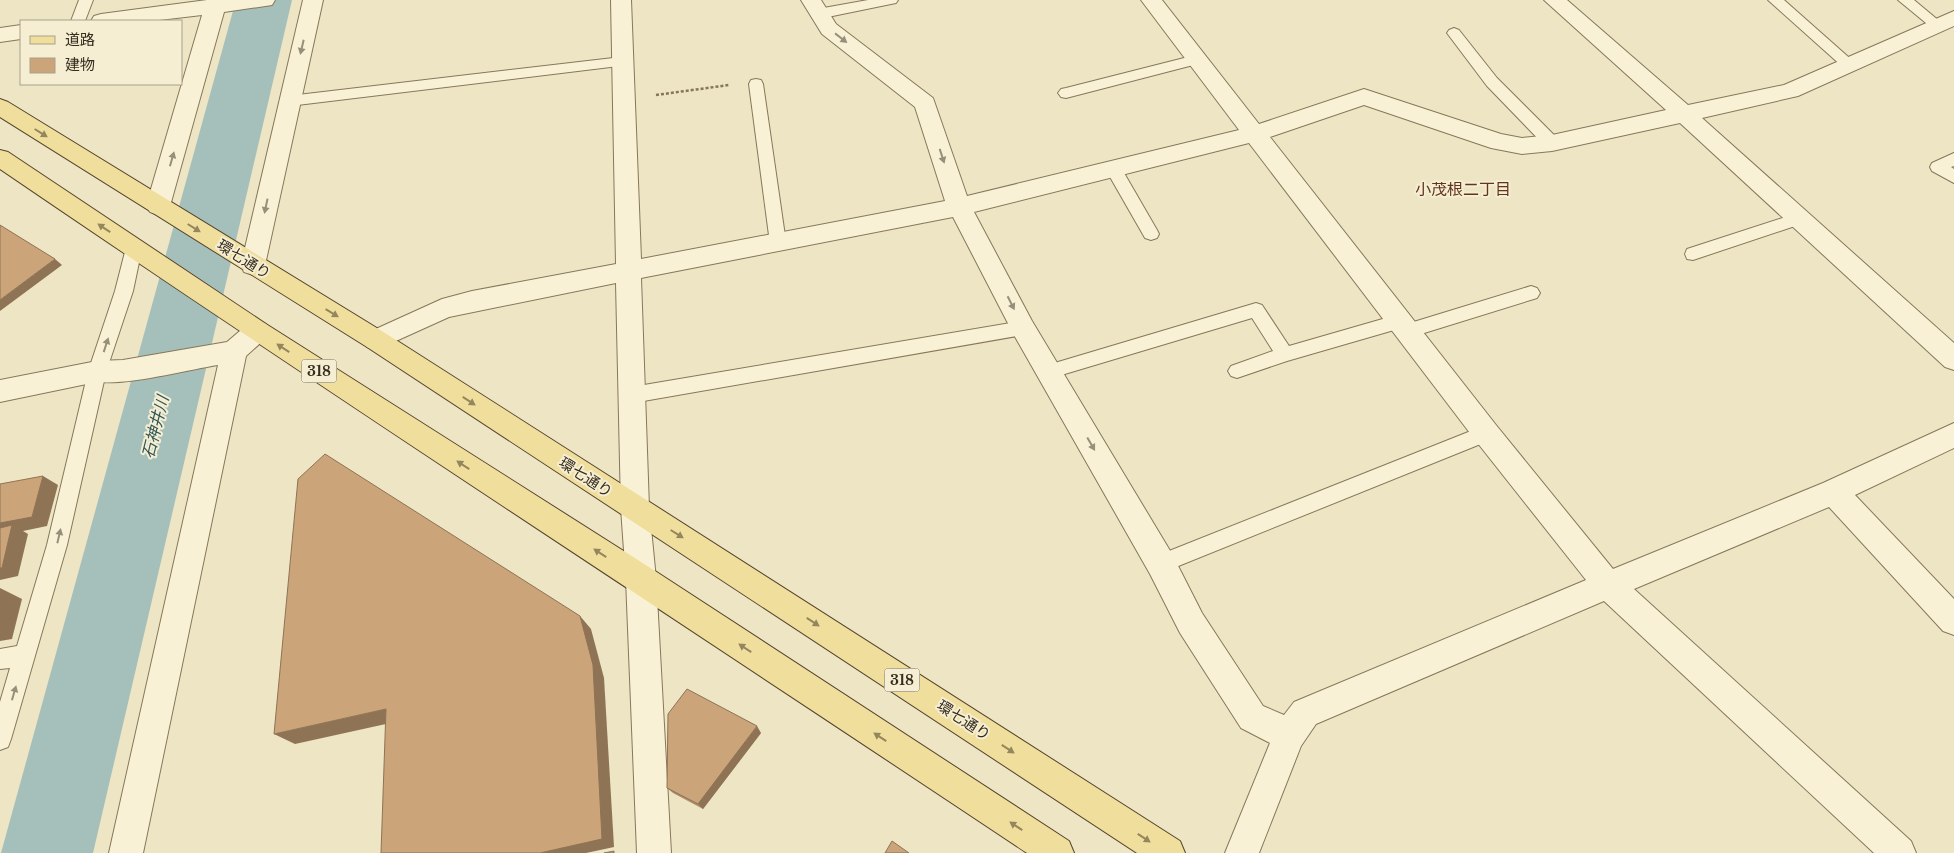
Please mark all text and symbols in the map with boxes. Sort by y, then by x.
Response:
legend [20,20,182,85]
text: 道路 [65,30,95,49]
one-way arrow [834,33,848,43]
one-way arrow [298,40,306,55]
text: 建物 [65,55,95,74]
one-way arrow [35,128,48,137]
one-way arrow [939,149,947,164]
one-way arrow [168,152,176,167]
district label: 小茂根二丁目 [1415,179,1511,199]
one-way arrow [262,199,270,214]
one-way arrow [98,223,111,233]
one-way arrow [187,224,200,233]
street label: 環七通り [214,235,274,283]
one-way arrow [1007,296,1015,310]
one-way arrow [326,309,339,318]
one-way arrow [102,337,110,352]
one-way arrow [276,343,289,352]
road number: 318 [302,360,336,382]
water label: 石神井川 [138,392,173,460]
one-way arrow [463,396,476,405]
one-way arrow [1087,437,1095,452]
street label: 環七通り [556,453,616,501]
one-way arrow [457,460,470,469]
one-way arrow [55,529,63,544]
one-way arrow [670,529,683,539]
one-way arrow [593,548,606,558]
one-way arrow [807,617,820,627]
one-way arrow [738,643,751,653]
road number: 318 [884,668,920,692]
one-way arrow [10,685,18,700]
street label: 環七通り [934,696,994,744]
one-way arrow [874,732,887,742]
one-way arrow [1001,744,1015,754]
one-way arrow [1010,821,1023,831]
one-way arrow [1138,833,1151,842]

